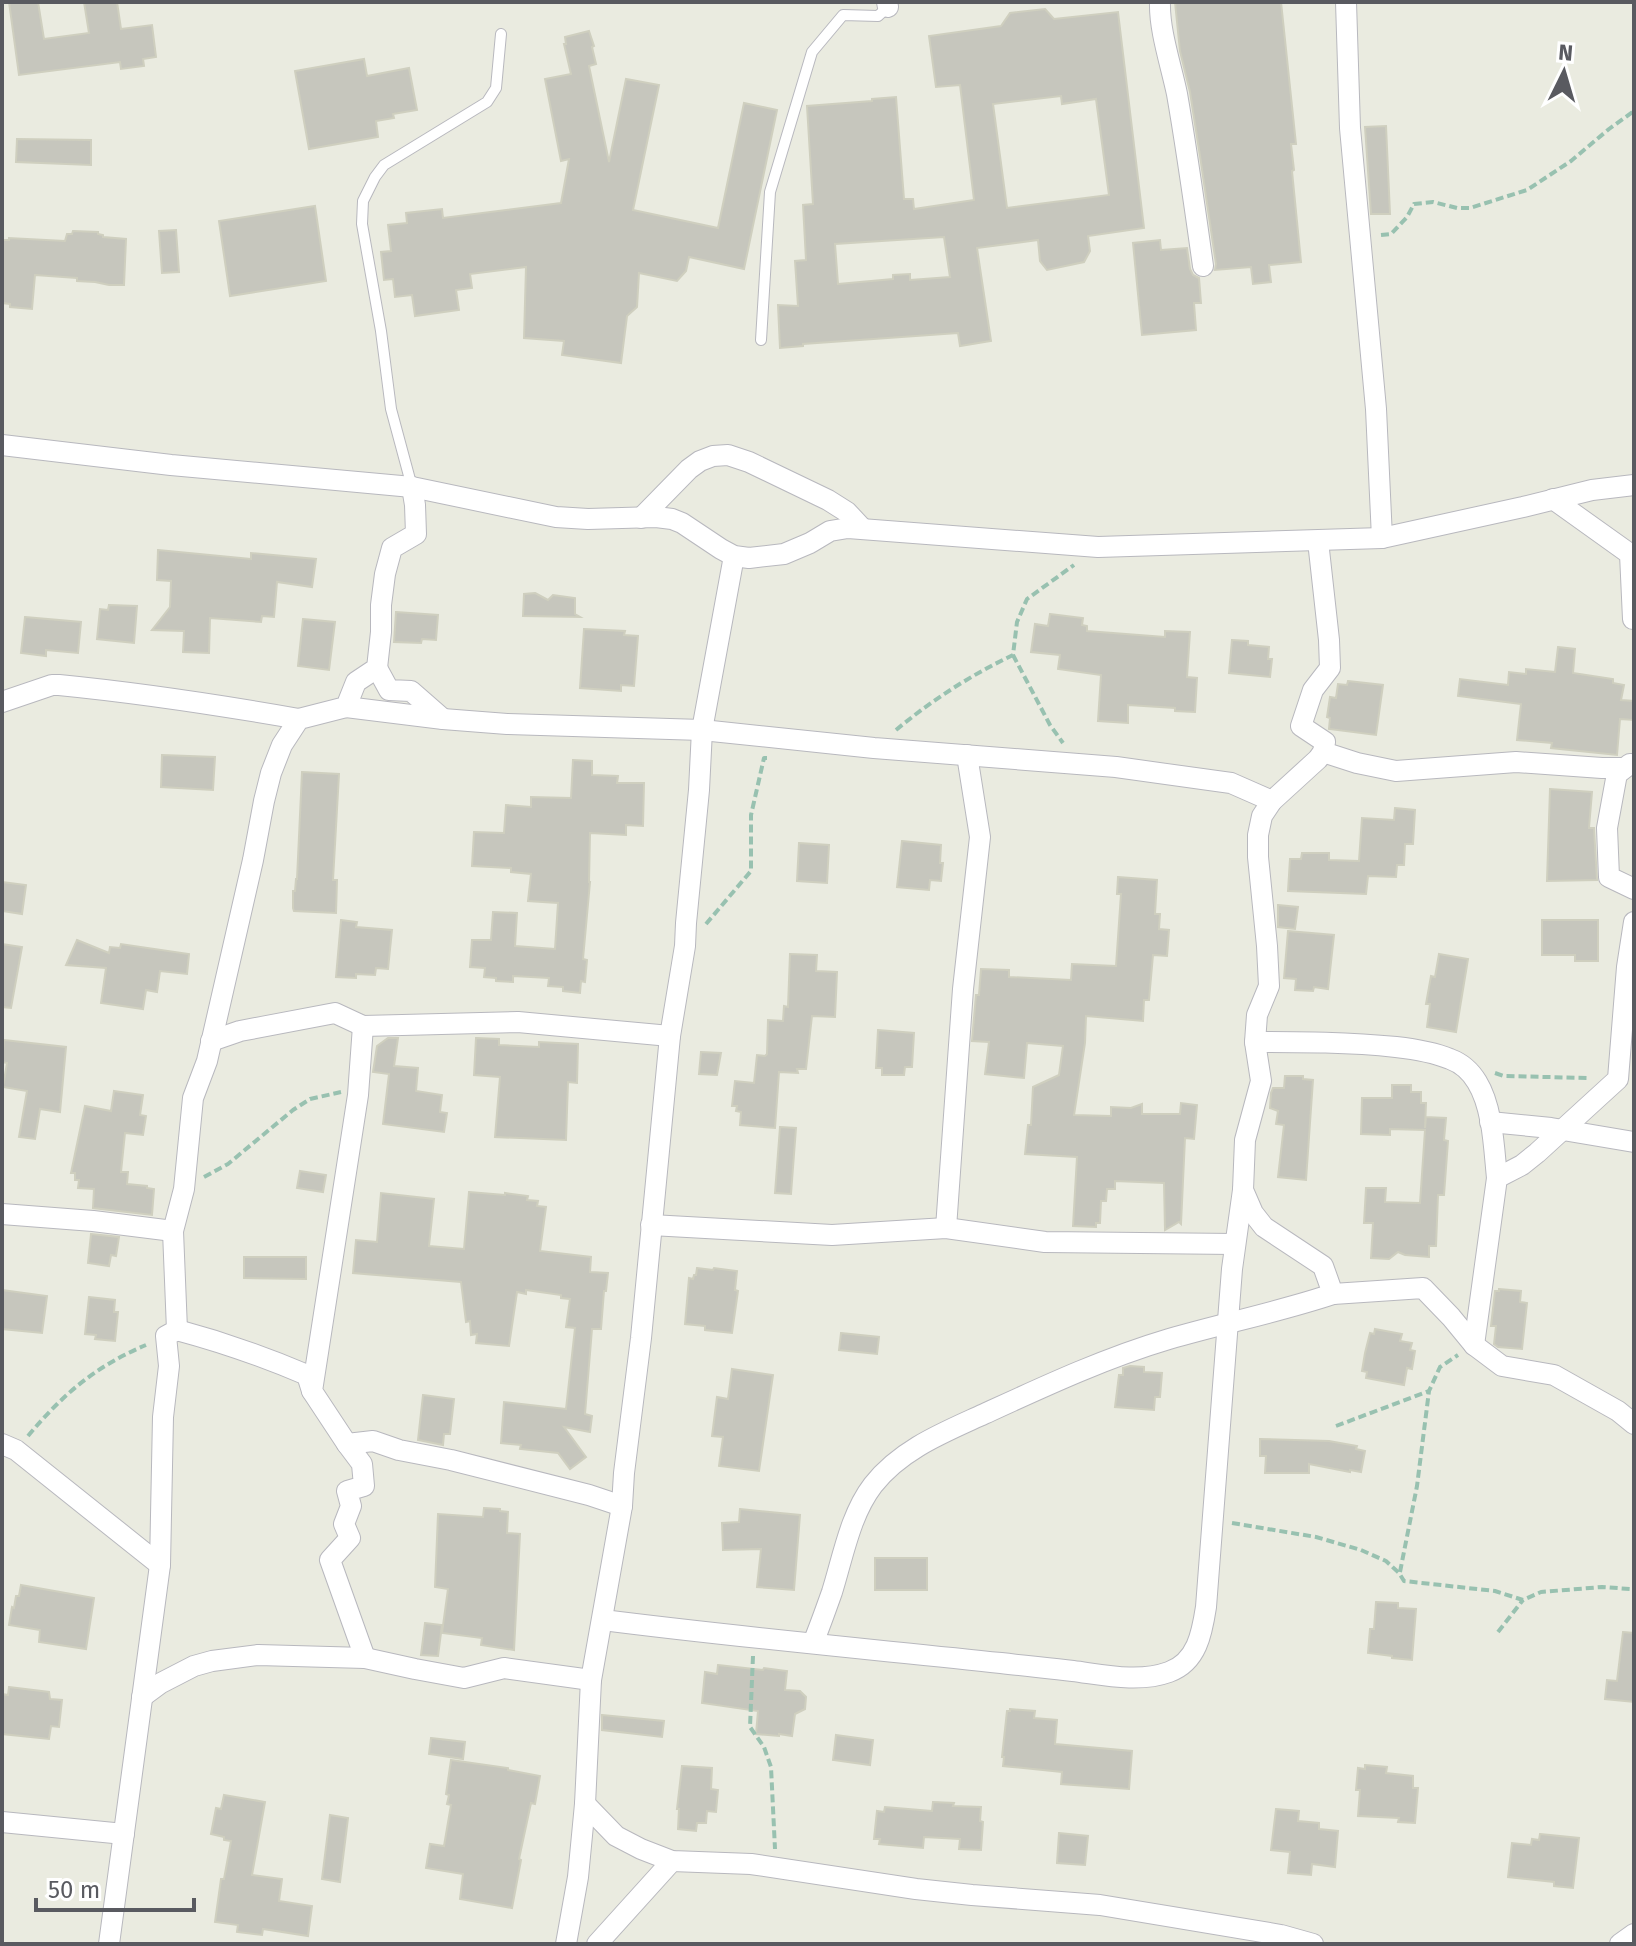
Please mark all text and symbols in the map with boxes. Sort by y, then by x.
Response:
north arrow [1524,32,1604,112]
text: N [1557,38,1574,67]
scale bar [36,1862,194,1912]
text: 50 m [48,1876,100,1904]

